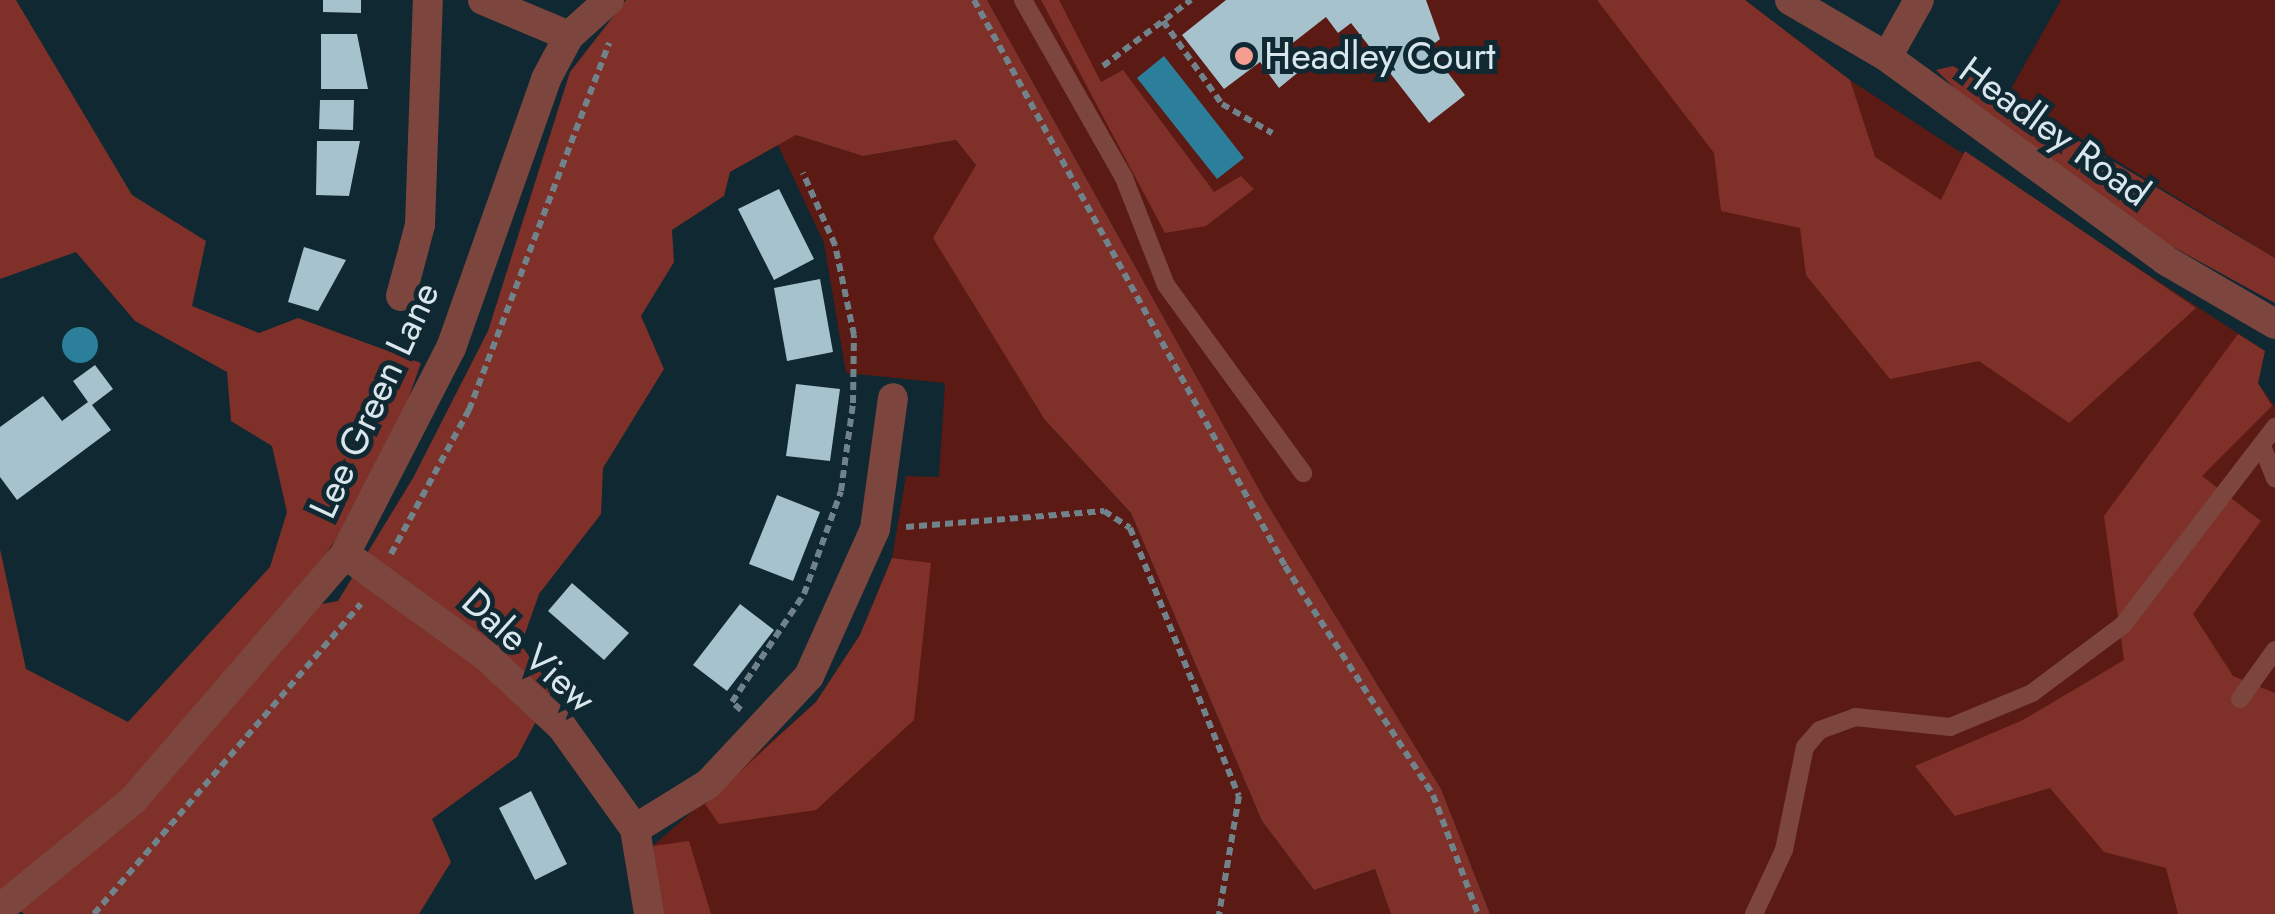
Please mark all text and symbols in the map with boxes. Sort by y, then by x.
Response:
place label: Headley Court [1264,33,1495,79]
marker: Headley Court [1233,45,1255,67]
street label: Headley Road [1951,47,2159,215]
street label: Lee Green Lane [299,275,449,525]
street label: Dale View [453,578,605,722]

